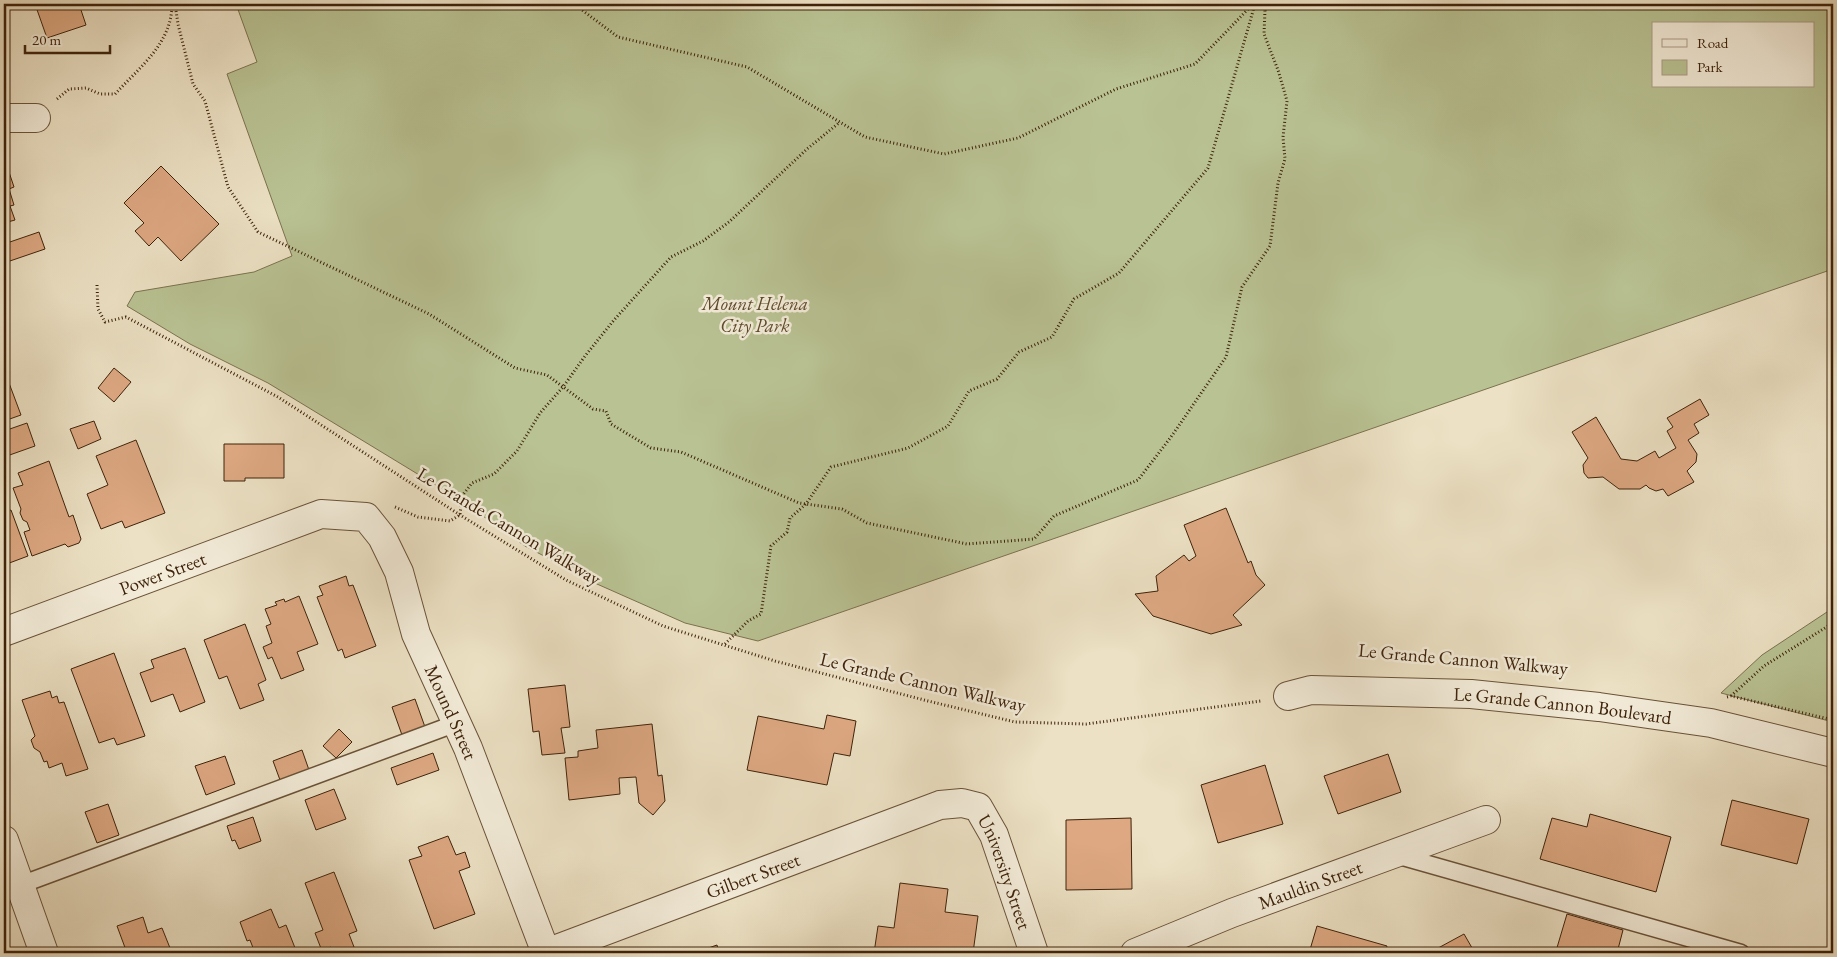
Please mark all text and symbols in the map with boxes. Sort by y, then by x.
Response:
scale bar [25,22,110,54]
legend [1652,22,1814,88]
text: 20 m [32,30,61,49]
text: Road [1697,33,1729,52]
text: Park [1697,57,1724,76]
park label: Mount Helena City Park [701,291,808,338]
street label: Le Grande Cannon Walkway [412,461,606,591]
street label: Power Street [116,546,209,601]
street label: Le Grande Cannon Walkway [1357,637,1570,681]
street label: Le Grande Cannon Walkway [818,646,1029,718]
street label: Mound Street [419,661,484,763]
street label: Le Grande Cannon Boulevard [1453,681,1674,730]
street label: University Street [972,809,1038,933]
street label: Gilbert Street [703,846,803,904]
street label: Mauldin Street [1255,854,1365,915]

